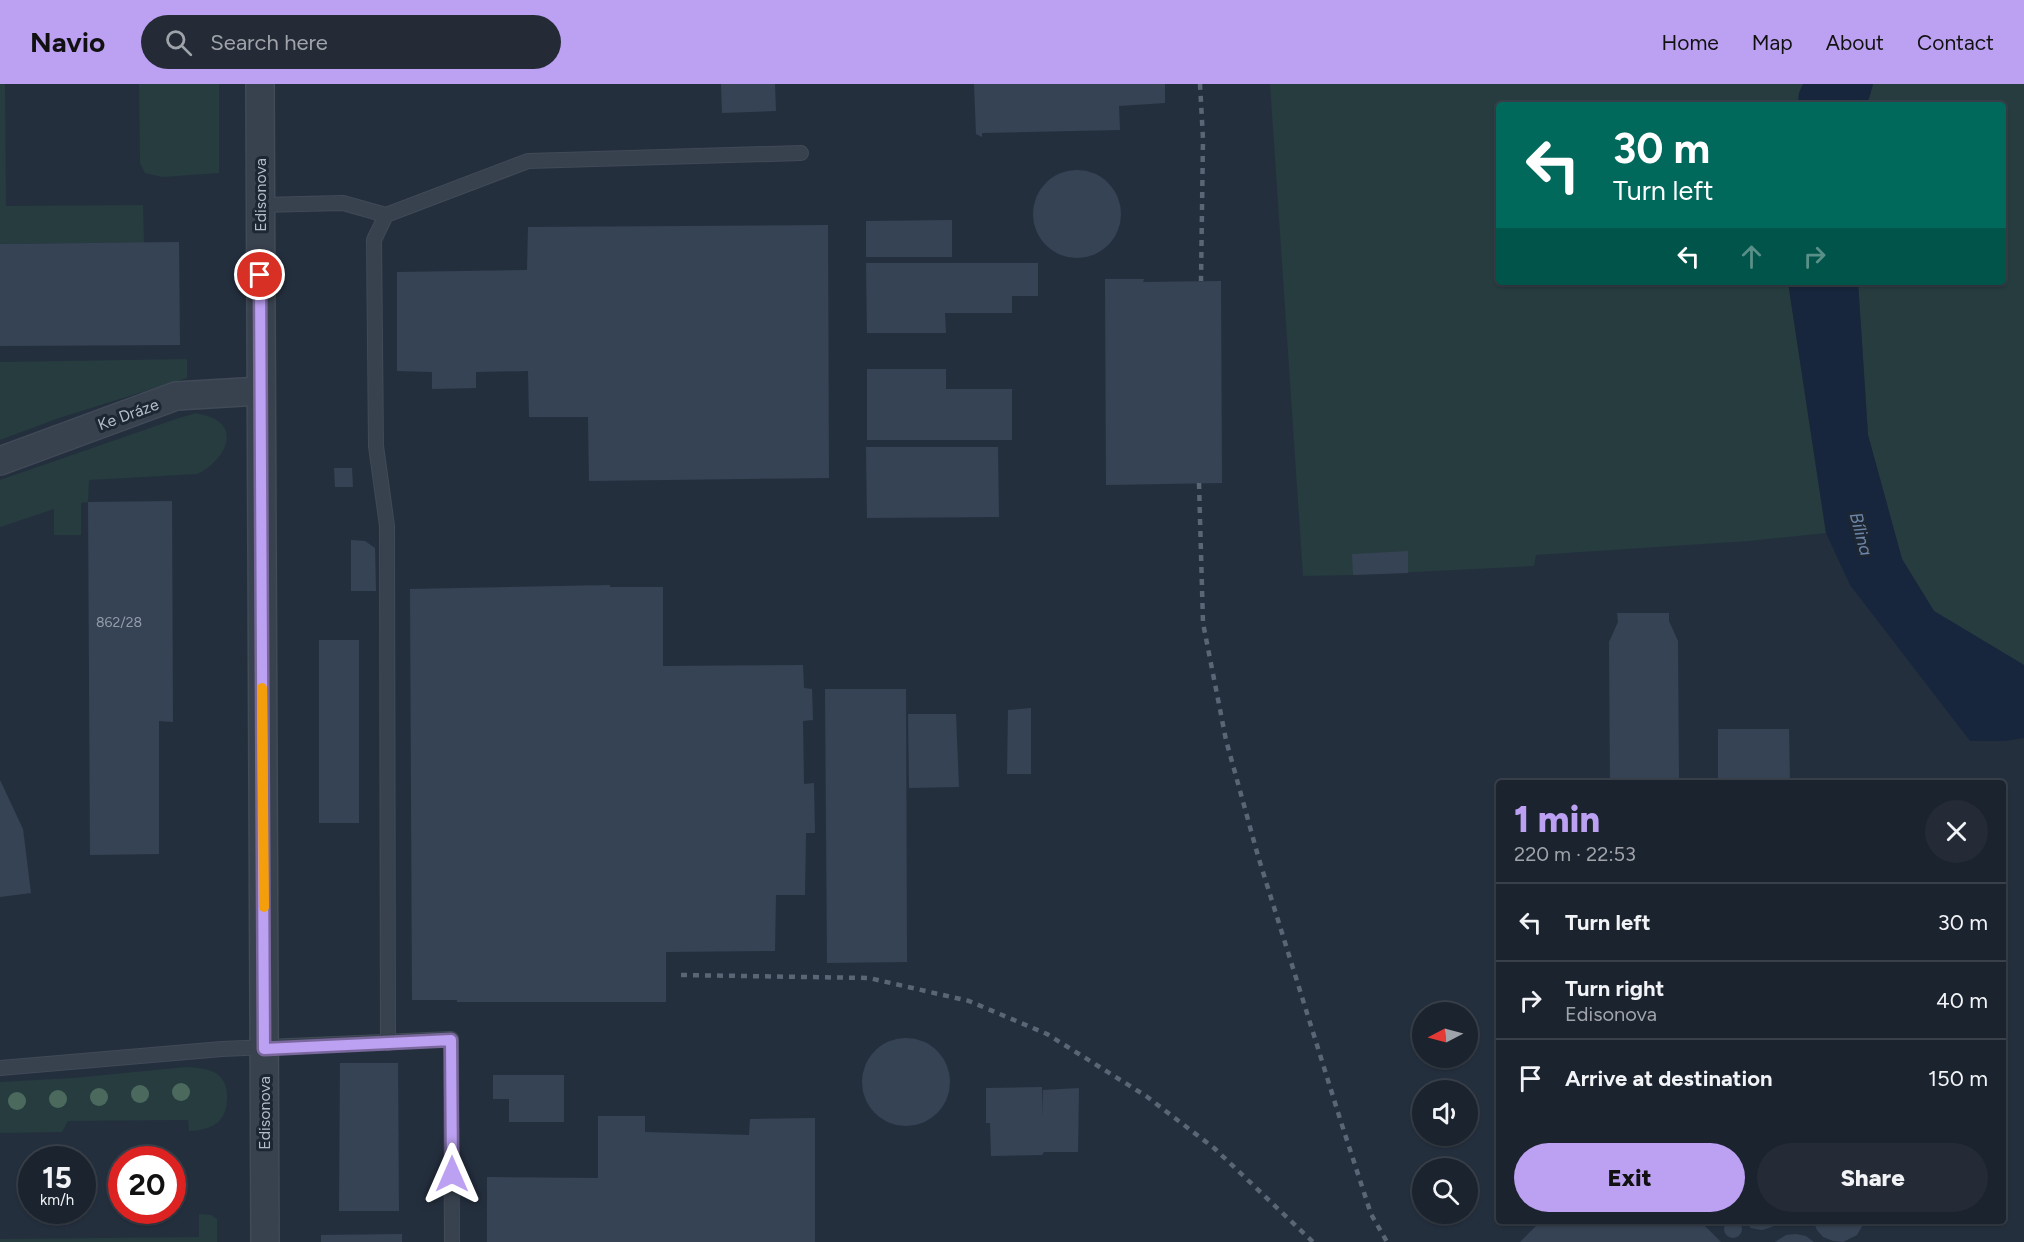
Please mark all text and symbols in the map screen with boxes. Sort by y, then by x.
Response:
search box [141,15,561,69]
text: Navio [30,25,105,59]
icon: search [162,26,195,59]
text: Search here [210,29,328,56]
text: Home [1662,30,1719,55]
text: Map [1752,30,1793,55]
text: About [1826,30,1884,55]
text: Contact [1917,30,1994,55]
text: 30 m [1613,123,1710,174]
icon: left [1514,126,1592,204]
street label: Edisonova [251,158,270,232]
text: Turn left [1613,174,1713,207]
icon: left [1672,240,1705,273]
icon: ahead [1735,240,1768,273]
icon: right [1798,240,1831,273]
pin [234,249,285,300]
icon: arrive [243,258,276,291]
street label: Ke Dráze [95,395,161,434]
water label: Bílina [1845,510,1877,559]
house number: 862/28 [96,614,142,631]
text: 1 min [1514,798,1600,841]
button: close [1925,800,1988,863]
text: 220 m · 22:53 [1514,842,1636,866]
icon: left [1514,906,1547,939]
text: Turn left [1565,909,1651,936]
text: 30 m [1938,909,1988,936]
text: Turn right [1565,975,1664,1002]
icon: right [1514,984,1547,1017]
text: 40 m [1936,987,1988,1014]
north arrow [1412,1002,1478,1068]
map controls [1412,1002,1478,1224]
text: Edisonova [1565,1002,1657,1026]
icon: arrive [1514,1062,1547,1095]
text: Arrive at destination [1565,1065,1773,1092]
text: 150 m [1928,1065,1988,1092]
street label: Edisonova [255,1076,274,1150]
button: sound [1412,1080,1478,1146]
position arrow [420,1142,484,1206]
button: Exit [1514,1143,1745,1212]
button: Share [1757,1143,1988,1212]
speed limit sign: 20 [108,1146,186,1224]
button: search [1412,1158,1478,1224]
text: 15 [42,1159,72,1196]
text: km/h [40,1191,74,1209]

